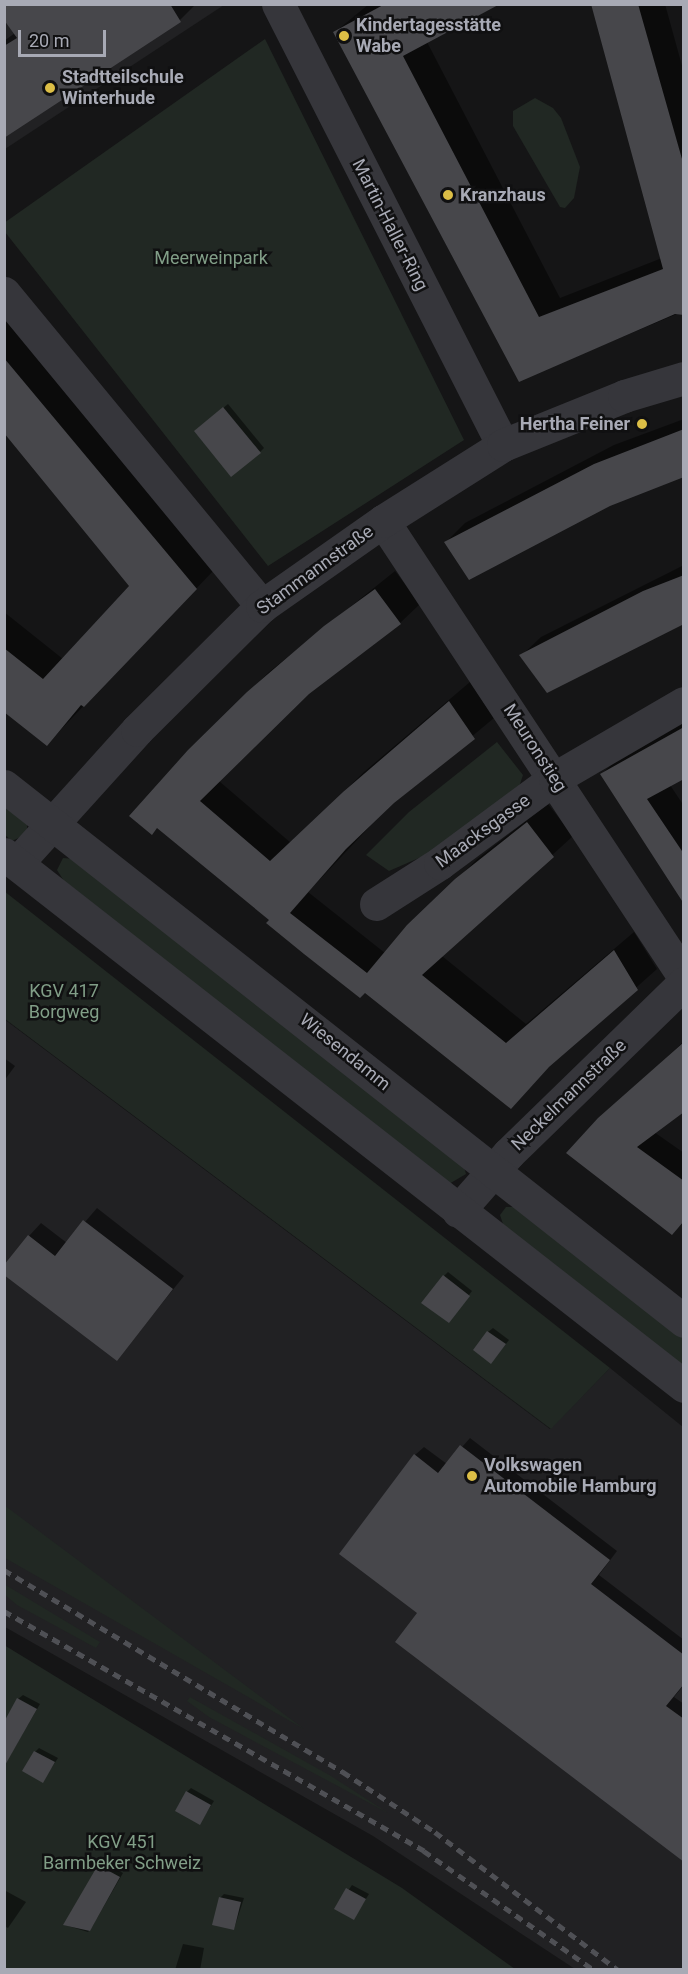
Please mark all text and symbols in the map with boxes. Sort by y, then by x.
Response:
place label: Kindertagesstätte Wabe [356,15,501,57]
scale bar [21,18,110,56]
marker: Kindertagesstätte Wabe [337,29,351,43]
text: 20 m [29,30,69,51]
place label: Stadtteilschule Winterhude [62,67,184,110]
marker: Stadtteilschule Winterhude [43,81,57,95]
street label: Martin-Haller-Ring [348,156,432,294]
place label: Kranzhaus [460,184,546,206]
marker: Kranzhaus [441,188,455,202]
park label: Meerweinpark [154,247,268,269]
place label: Hertha Feiner [520,413,630,435]
marker: Hertha Feiner [635,417,649,431]
street label: Stammannstraße [253,521,377,619]
street label: Meuronstieg [499,700,571,796]
street label: Maacksgasse [432,790,534,872]
park label: KGV 417 Borgweg [29,981,99,1024]
street label: Wiesendamm [295,1009,395,1095]
street label: Neckelmannstraße [507,1035,631,1155]
place label: Volkswagen Automobile Hamburg [484,1455,657,1498]
marker: Volkswagen Automobile Hamburg [465,1469,479,1483]
park label: KGV 451 Barmbeker Schweiz [43,1832,201,1874]

